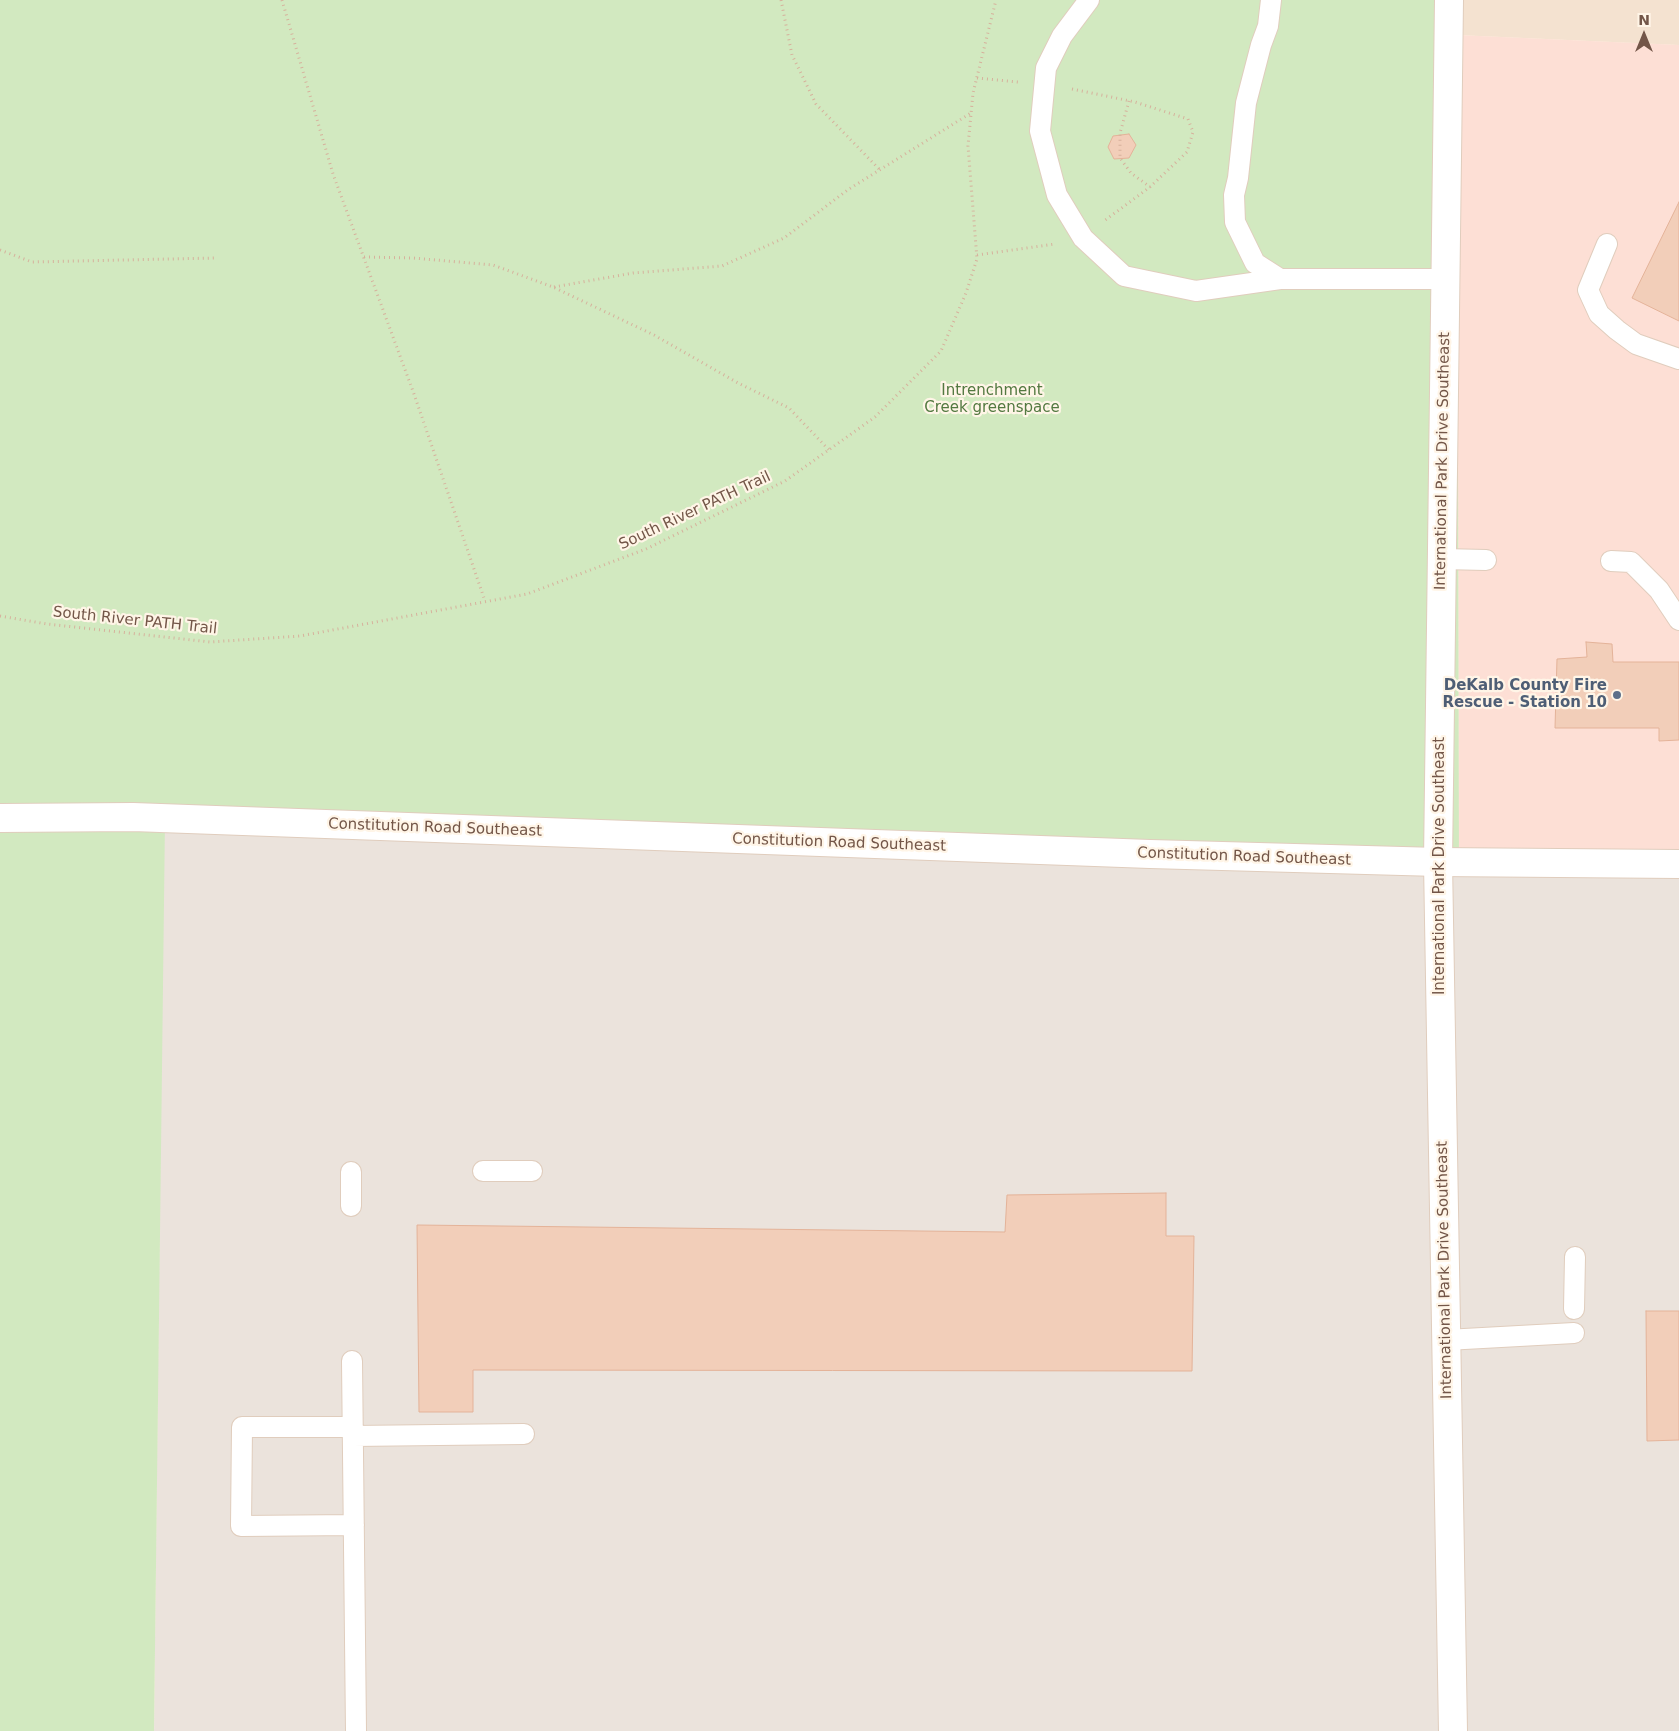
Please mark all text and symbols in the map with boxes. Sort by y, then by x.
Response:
north arrow [1619,10,1669,60]
text: N [1638,12,1650,28]
street label: International Park Drive Southeast [1432,332,1454,590]
park label: Intrenchment Creek greenspace [924,382,1060,417]
street label: South River PATH Trail [616,468,774,554]
street label: South River PATH Trail [52,603,218,639]
place label: DeKalb County Fire Rescue - Station 10 [1442,677,1607,712]
marker: DeKalb County Fire Rescue - Station 10 [1611,689,1623,701]
street label: International Park Drive Southeast [1431,737,1449,995]
street label: Constitution Road Southeast [328,815,542,841]
street label: Constitution Road Southeast [732,830,946,856]
street label: Constitution Road Southeast [1137,844,1351,870]
street label: International Park Drive Southeast [1434,1141,1456,1399]

